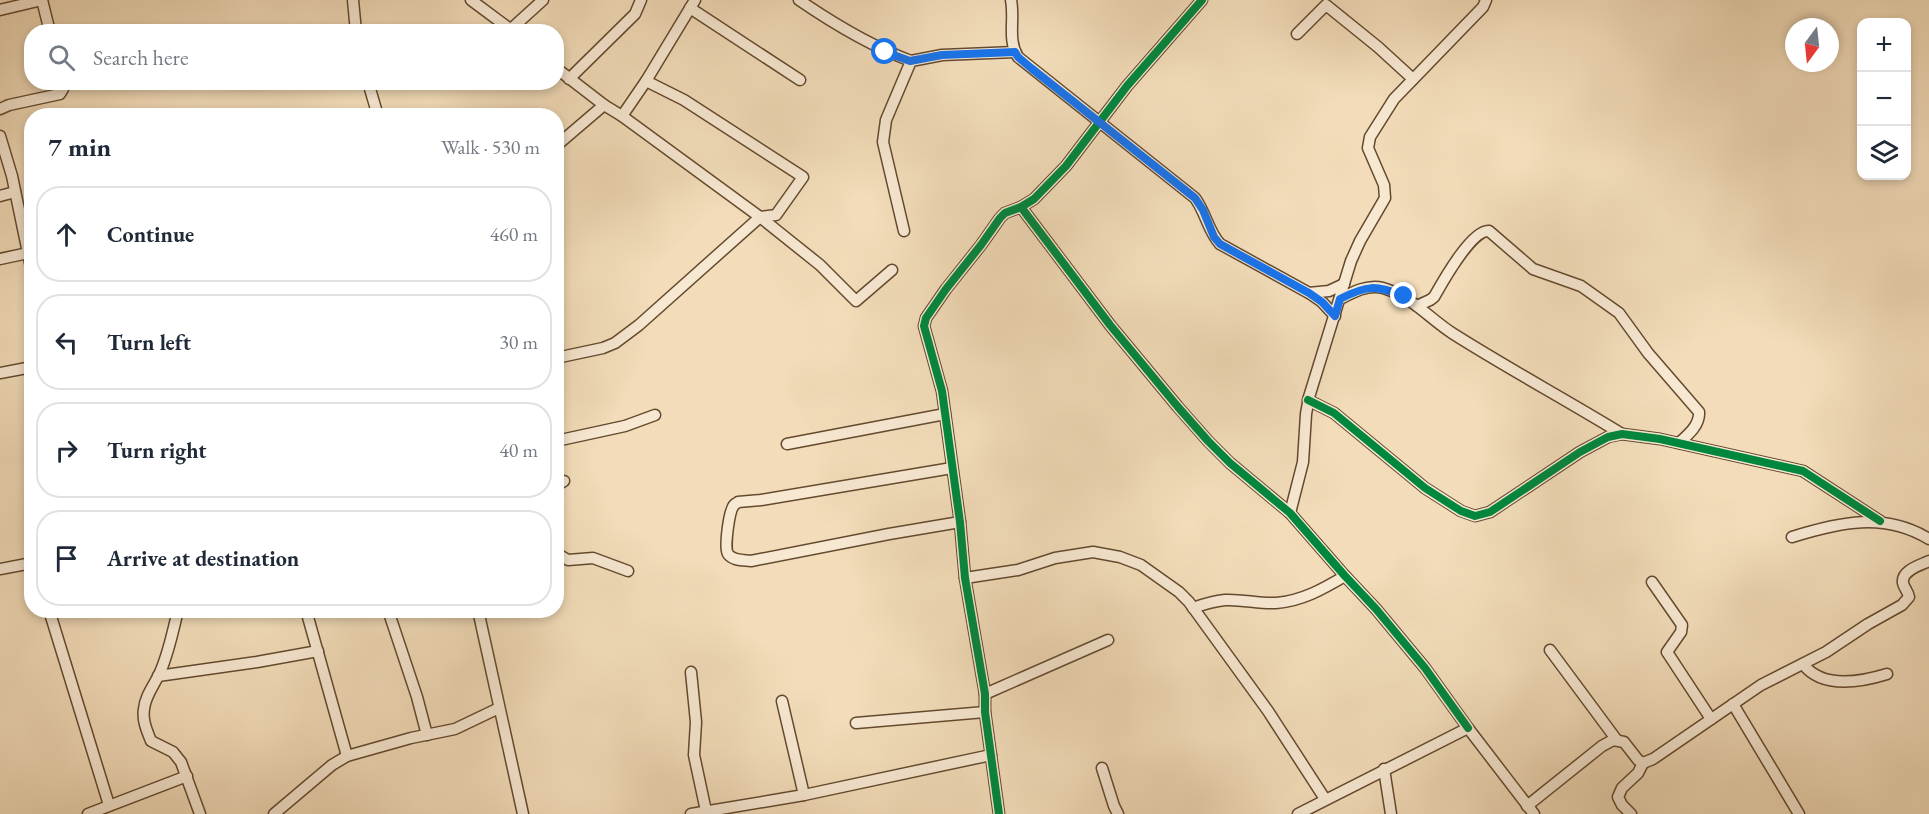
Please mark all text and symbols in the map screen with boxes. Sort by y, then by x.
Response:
north arrow [1785,18,1839,72]
map controls [1857,18,1911,180]
button: + [1857,18,1911,72]
search box [24,24,564,90]
route start [871,38,897,64]
icon: search [45,41,78,74]
text: Search here [93,43,188,72]
button: − [1857,72,1911,126]
button: layers [1857,126,1911,180]
text: 7 min [48,130,111,164]
text: Walk · 530 m [441,134,540,160]
icon: ahead [50,218,83,251]
text: Continue [107,220,194,249]
text: 460 m [490,221,538,247]
route end [1390,282,1416,308]
icon: left [50,326,83,359]
text: Turn left [107,328,191,357]
text: 30 m [499,329,538,355]
icon: right [50,434,83,467]
text: Turn right [107,436,206,465]
text: 40 m [499,437,538,463]
icon: arrive [50,542,83,575]
text: Arrive at destination [107,544,299,573]

